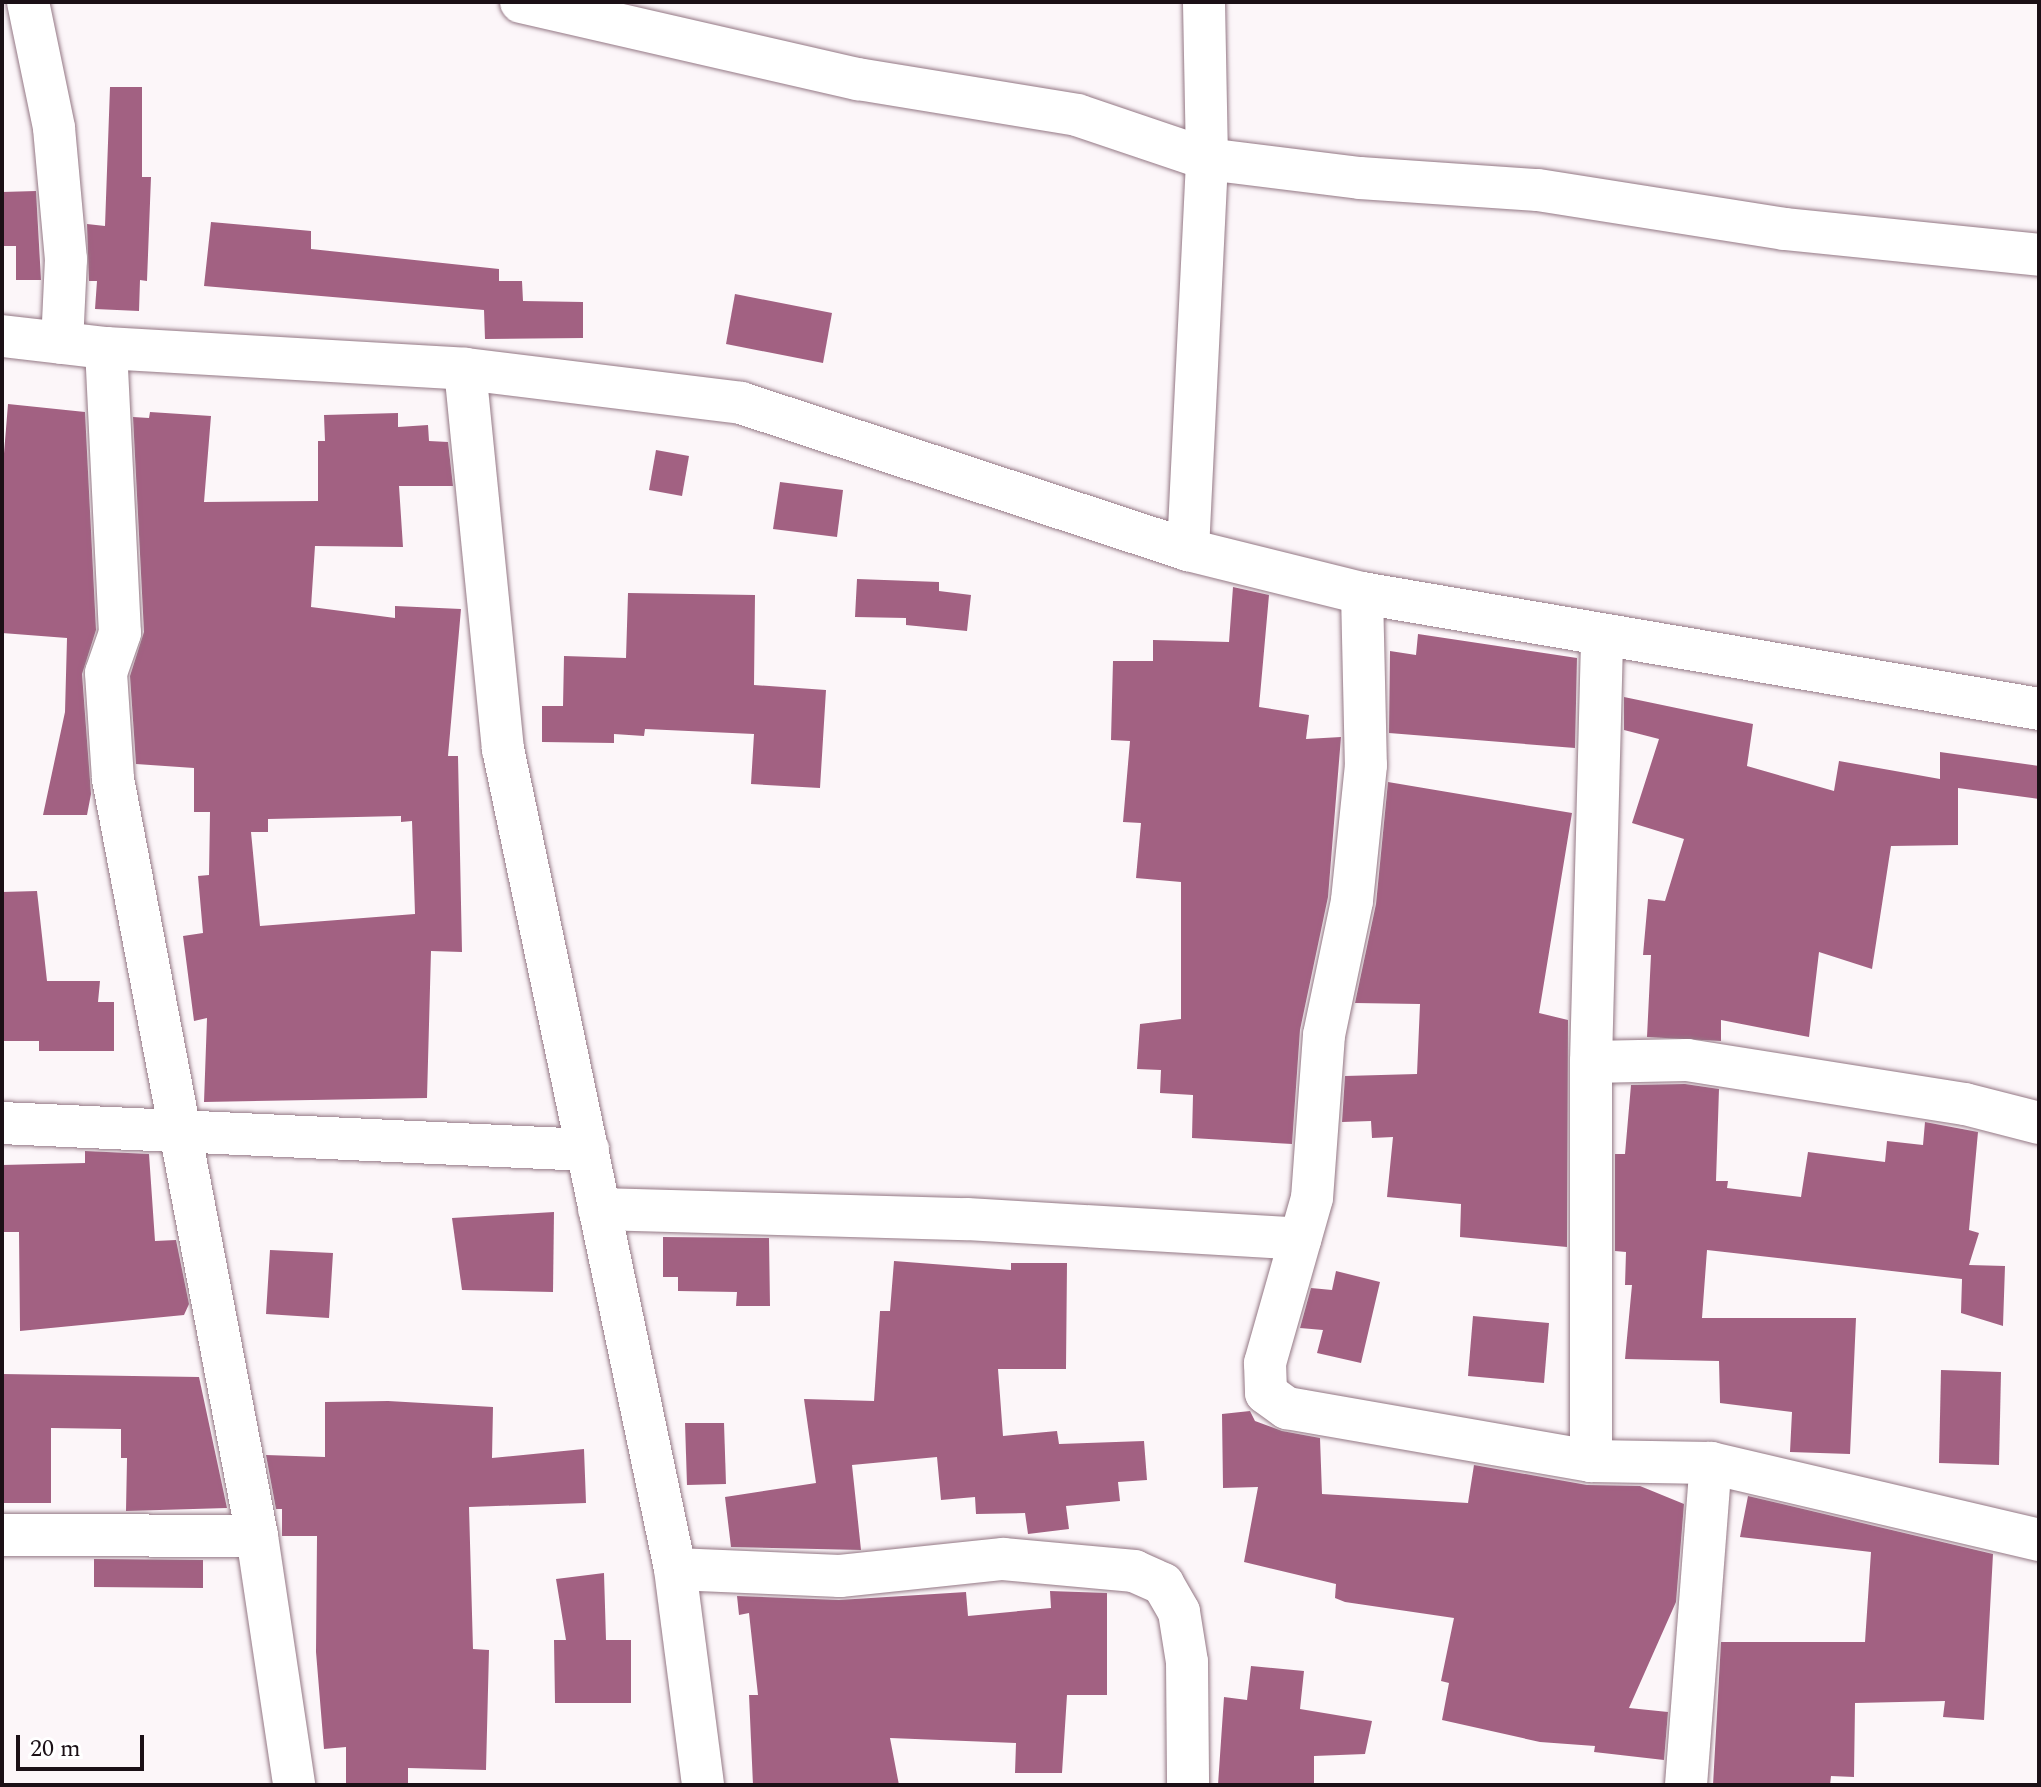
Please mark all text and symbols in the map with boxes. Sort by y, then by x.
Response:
scale bar [20,1719,148,1769]
text: 20 m [30,1731,81,1767]

